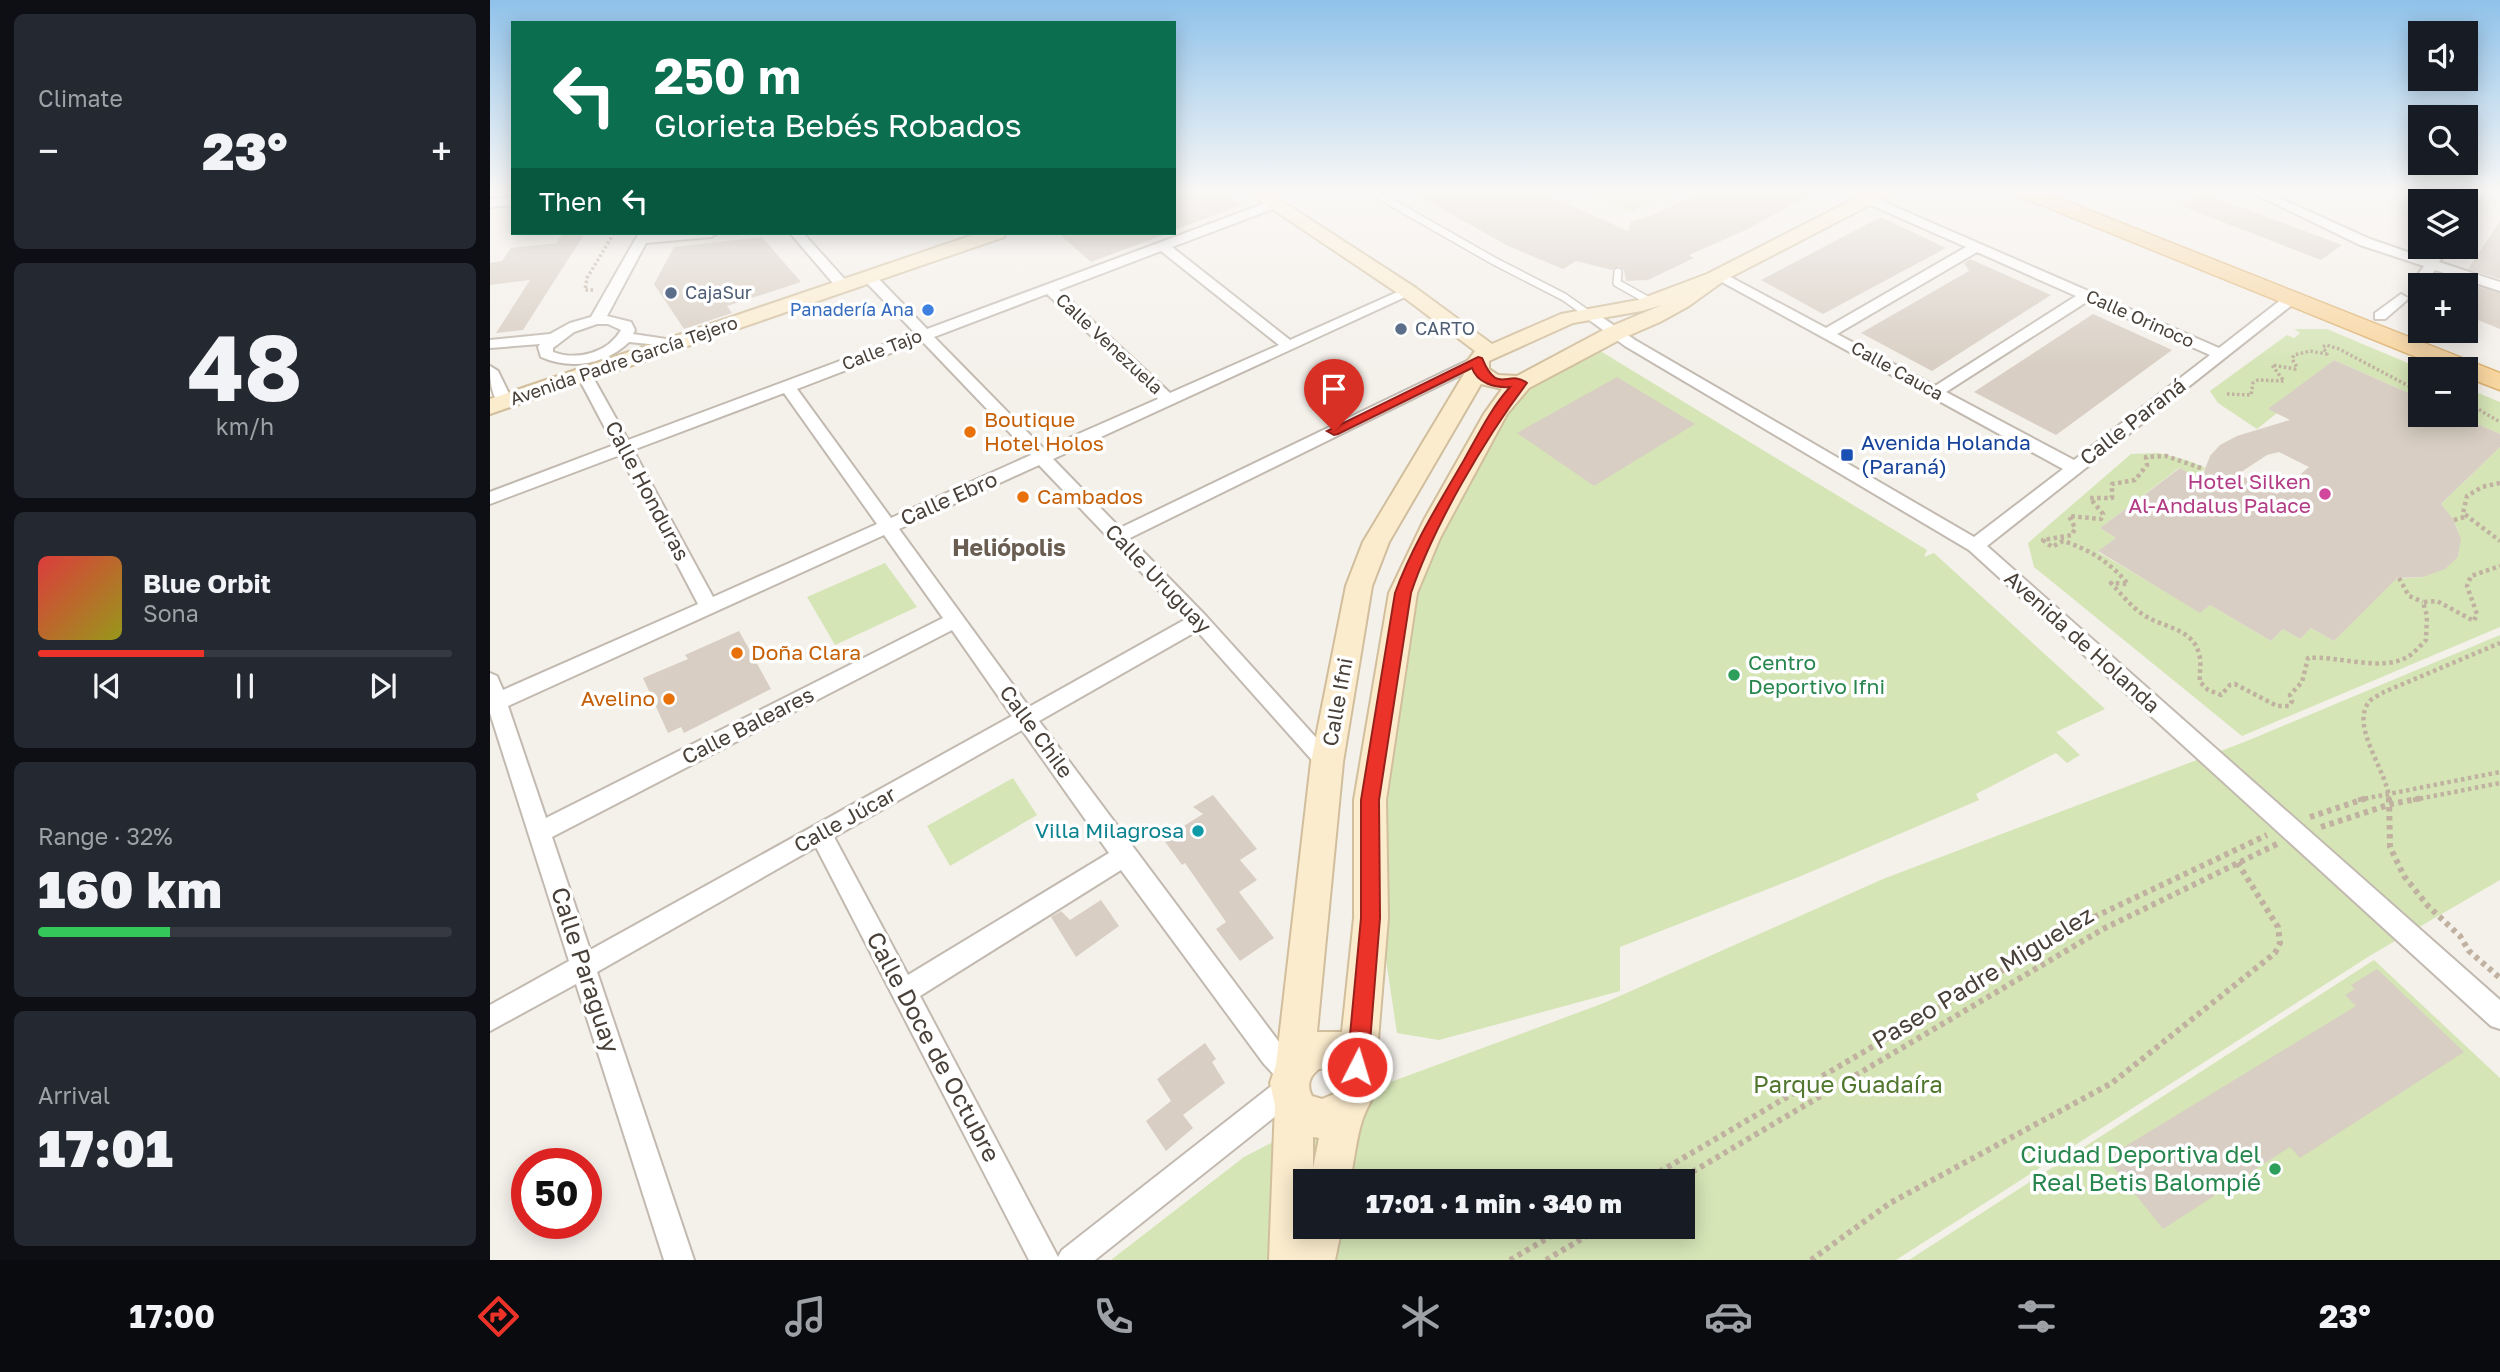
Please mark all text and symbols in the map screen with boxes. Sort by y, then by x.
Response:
map controls [2408,21,2478,427]
button: sound [2408,21,2478,91]
text: 250 m [654,46,801,105]
icon: left [539,49,630,140]
text: Climate [38,84,123,112]
button: search [2408,105,2478,175]
text: Glorieta Bebés Robados [654,106,1022,144]
text: 23° [202,119,288,181]
text: − [38,128,59,173]
text: + [431,128,452,173]
icon: left [616,182,654,220]
text: Then [539,186,602,217]
button: layers [2408,189,2478,259]
button: + [2408,273,2478,343]
place label: CajaSur [685,281,752,303]
street label: Calle Orinoco [2083,284,2198,352]
marker: CajaSur [663,285,679,301]
street label: Calle Venezuela [1052,288,1168,398]
place label: Panadería Ana [790,298,914,320]
marker: Panadería Ana [920,302,936,318]
street label: Avenida Padre García Tejero [507,311,740,409]
text: 48 [187,312,303,421]
place label: CARTO [1415,317,1475,339]
marker: CARTO [1393,321,1409,337]
street label: Calle Tajo [838,324,925,374]
street label: Calle Cauca [1848,336,1947,404]
button: − [2408,357,2478,427]
pin [1304,359,1364,431]
icon: arrive [1315,370,1353,408]
street label: Calle Paraná [2074,372,2190,471]
place label: Boutique Hotel Holos [984,406,1104,456]
text: km/h [216,412,274,440]
street label: Calle Honduras [600,416,696,565]
marker: Boutique Hotel Holos [962,424,978,440]
place label: Avenida Holanda (Paraná) [1861,429,2031,479]
marker: Avenida Holanda (Paraná) [1839,447,1855,463]
street label: Calle Ebro [896,465,1001,531]
place label: Hotel Silken Al-Andalus Palace [2128,468,2311,518]
place label: Cambados [1037,483,1143,509]
marker: Hotel Silken Al-Andalus Palace [2317,486,2333,502]
marker: Cambados [1015,489,1031,505]
street label: Calle Uruguay [1100,518,1218,639]
district label: Heliópolis [952,533,1066,561]
street label: Avenida de Holanda [2000,565,2166,718]
text: Blue Orbit [143,568,271,599]
text: Sona [143,599,199,627]
place label: Doña Clara [751,639,861,665]
marker: Doña Clara [729,645,745,661]
place label: Centro Deportivo Ifni [1748,649,1885,699]
street label: Calle Ifni [1316,655,1358,748]
icon: previous [88,667,126,705]
icon: pause [226,667,264,705]
icon: next [364,667,402,705]
marker: Centro Deportivo Ifni [1726,667,1742,683]
street label: Calle Chile [994,680,1079,783]
street label: Calle Baleares [677,681,818,770]
place label: Avelino [581,685,655,711]
marker: Avelino [661,691,677,707]
street label: Calle Júcar [789,780,900,858]
place label: Villa Milagrosa [1035,817,1184,843]
text: Range · 32% [38,822,173,850]
marker: Villa Milagrosa [1190,823,1206,839]
text: 160 km [38,857,222,919]
street label: Calle Paraguay [546,883,627,1056]
street label: Paseo Padre Miguelez [1866,899,2098,1054]
street label: Calle Doce de Octubre [861,926,1007,1166]
position arrow [1320,1030,1394,1104]
park label: Parque Guadaíra [1753,1069,1943,1098]
text: Arrival [38,1081,110,1109]
text: 17:01 [38,1116,173,1178]
place label: Ciudad Deportiva del Real Betis Balompié [2020,1139,2261,1196]
speed limit sign: 50 [511,1148,602,1239]
marker: Ciudad Deportiva del Real Betis Balompié [2267,1161,2283,1177]
text: 17:01 · 1 min · 340 m [1366,1188,1622,1219]
icon: directions [474,1292,523,1341]
icon: music [781,1292,830,1341]
icon: phone [1089,1292,1138,1341]
icon: climate [1396,1292,1445,1341]
icon: car [1704,1292,1753,1341]
icon: filters [2012,1292,2061,1341]
text: 17:00 [129,1297,215,1335]
text: 23° [2319,1297,2371,1335]

